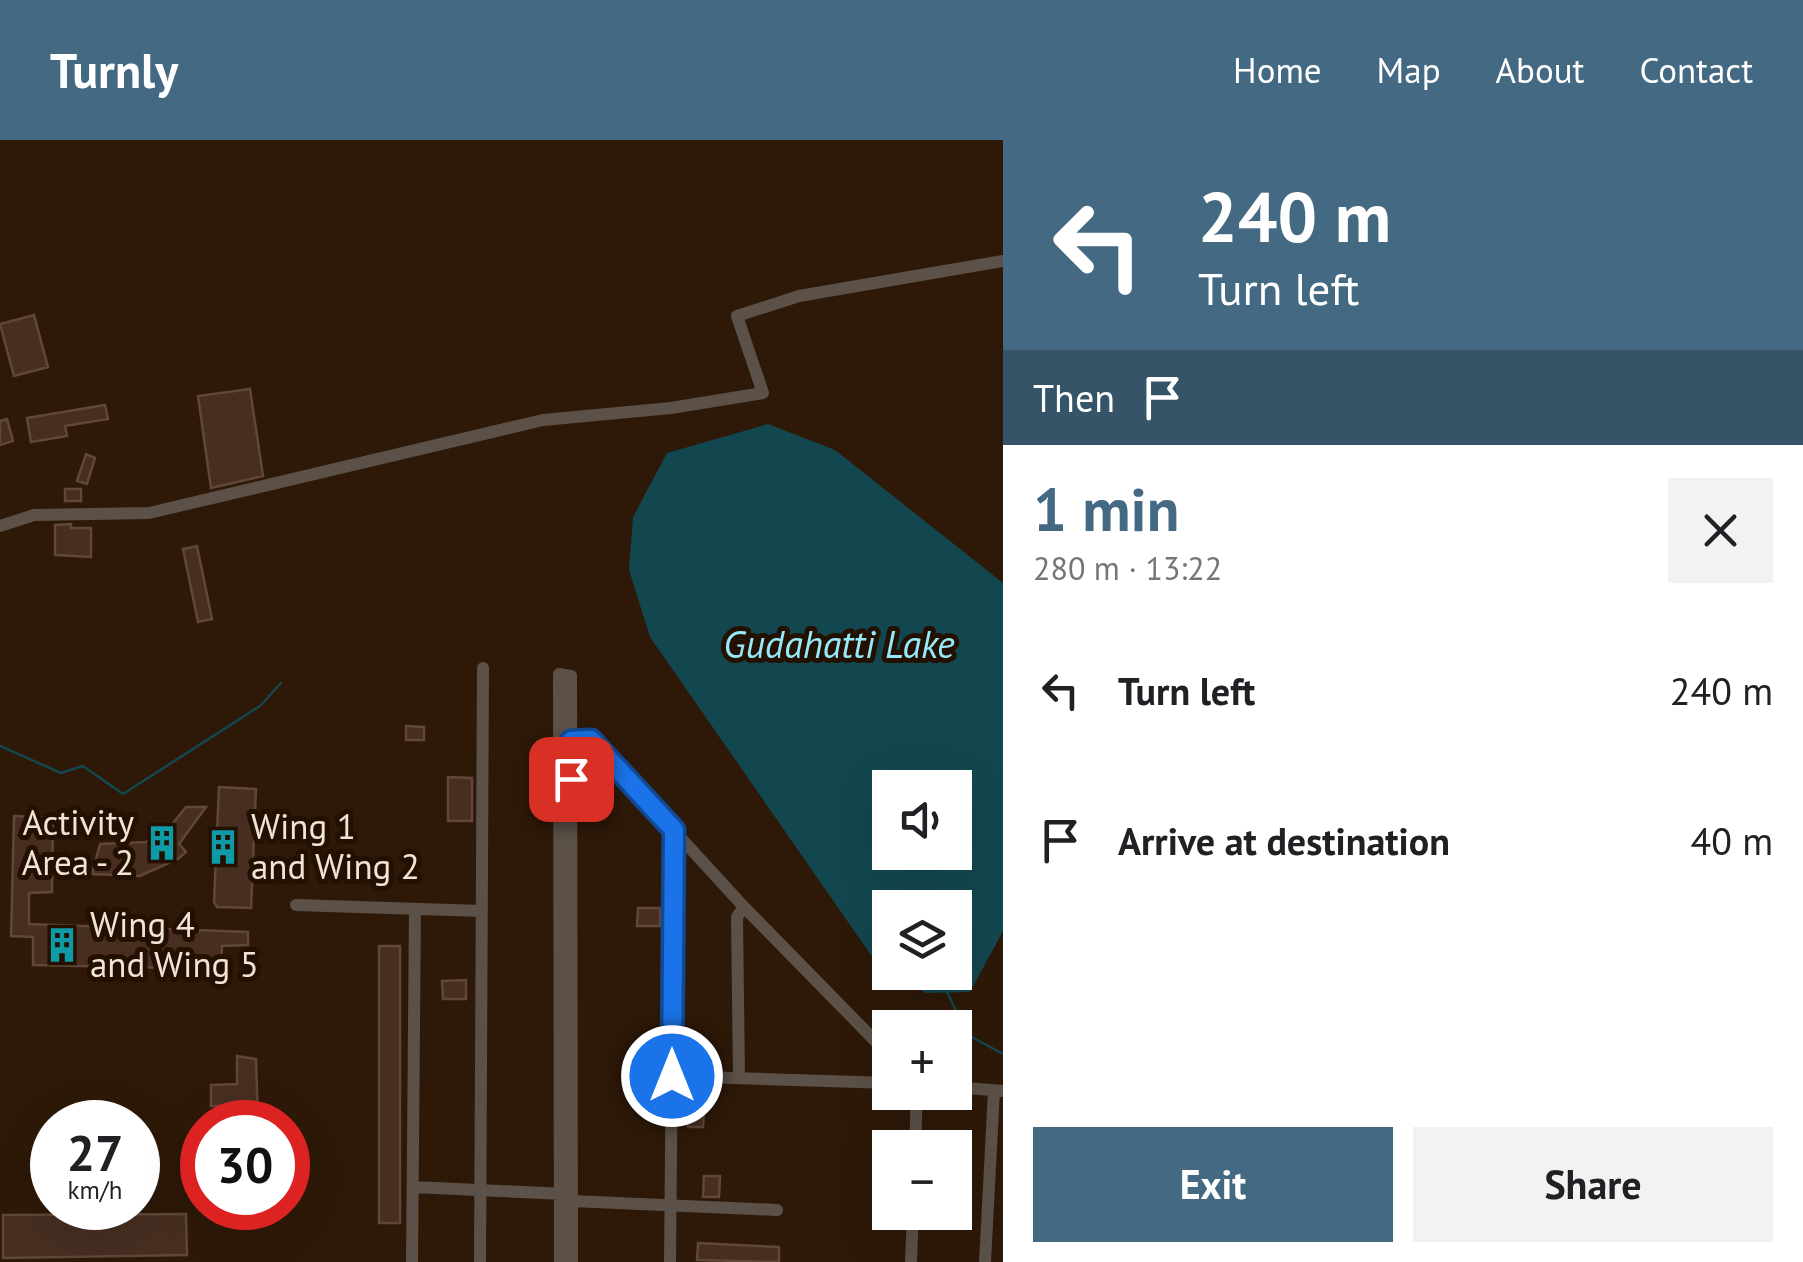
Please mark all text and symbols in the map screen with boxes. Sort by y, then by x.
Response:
text: Turnly [50,39,178,101]
text: Home [1233,47,1322,93]
text: Map [1377,47,1441,93]
text: About [1496,47,1584,93]
text: Contact [1639,47,1753,93]
text: 240 m [1198,171,1391,261]
icon: left [1033,180,1163,310]
text: Turn left [1198,259,1359,317]
icon: arrive [1135,370,1190,425]
text: Then [1033,373,1115,422]
text: 1 min [1033,470,1179,548]
button: close [1668,478,1773,583]
text: 280 m · 13:22 [1033,547,1222,589]
water label: Gudahatti Lake [723,619,955,668]
icon: left [1033,663,1088,718]
text: Turn left [1118,666,1255,715]
text: 240 m [1670,666,1773,715]
pin [529,737,614,822]
icon: arrive [544,752,599,807]
map controls [872,770,972,1230]
button: sound [872,770,972,870]
place label: Activity Area - 2 [22,799,134,885]
place label: Wing 1 and Wing 2 [251,803,420,889]
icon: arrive [1033,813,1088,868]
text: Arrive at destination [1118,816,1450,865]
text: 40 m [1691,816,1773,865]
building icon: Activity Area - 2 [143,824,181,862]
building icon: Wing 1 and Wing 2 [204,828,242,866]
button: layers [872,890,972,990]
place label: Wing 4 and Wing 5 [90,901,259,987]
building icon: Wing 4 and Wing 5 [43,926,81,964]
button: + [872,1010,972,1110]
position arrow [620,1024,724,1128]
speed limit sign: 30 [180,1100,310,1230]
text: 27 [67,1120,123,1185]
button: Exit [1033,1127,1393,1242]
button: Share [1413,1127,1773,1242]
button: − [872,1130,972,1230]
text: km/h [68,1174,122,1206]

